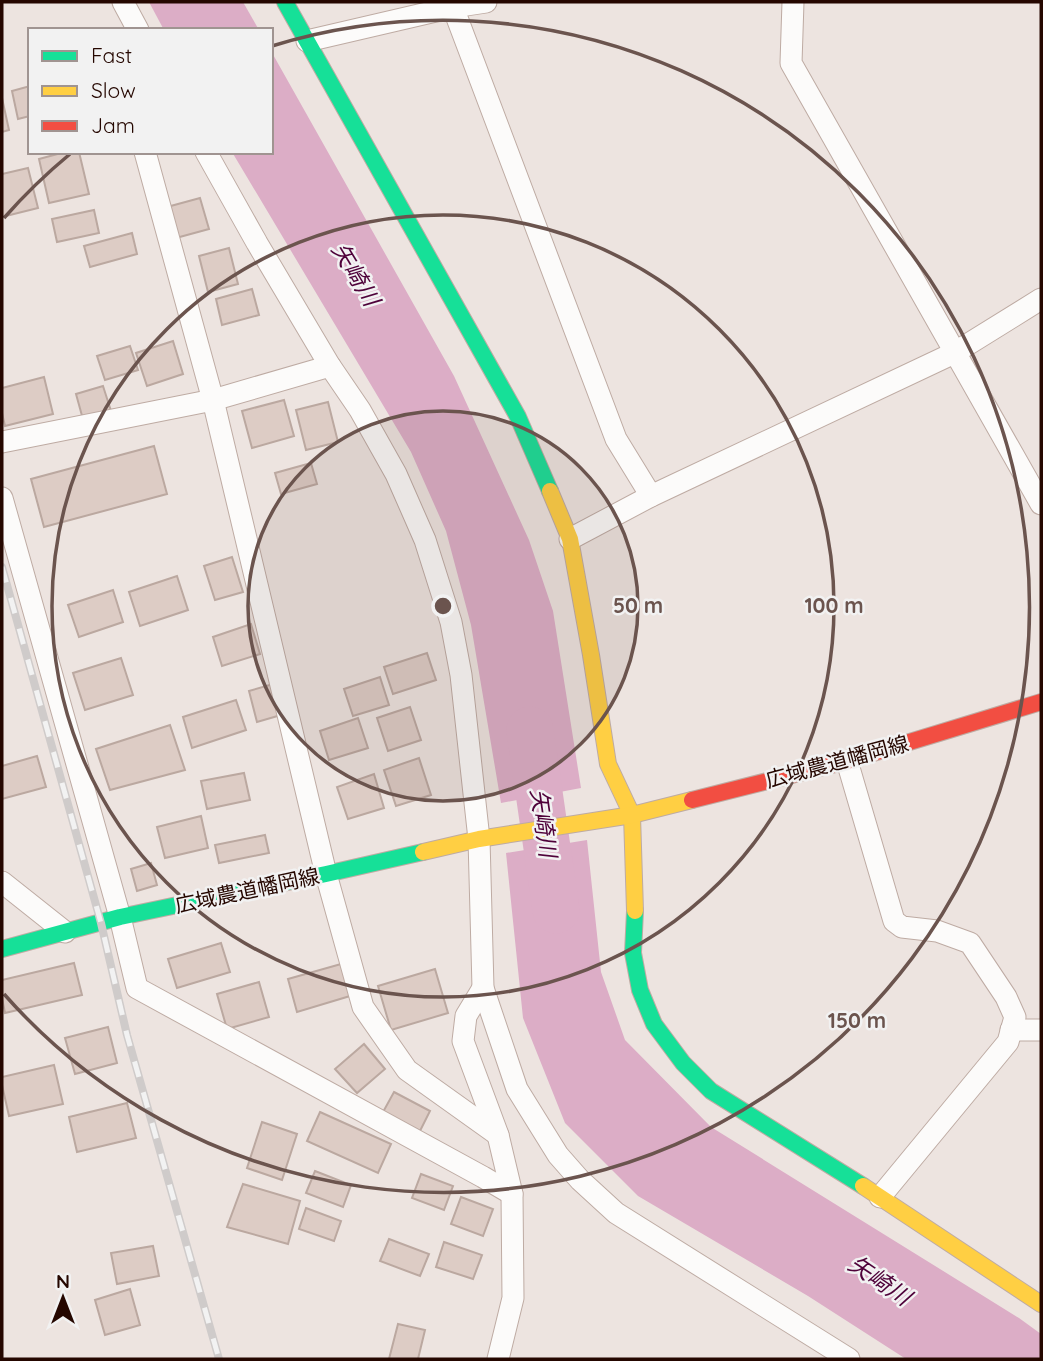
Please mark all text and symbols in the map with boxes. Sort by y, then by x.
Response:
legend [28,28,273,154]
text: Fast [91,42,132,68]
text: Slow [91,77,136,103]
text: Jam [91,112,135,138]
water label: 矢崎川 [326,237,388,314]
text: 50 m [613,592,663,618]
text: 100 m [804,592,864,618]
centre of rings [431,594,455,618]
street label: 広域農道幡岡線 [763,729,911,793]
water label: 矢崎川 [525,787,564,862]
street label: 広域農道幡岡線 [172,862,322,918]
text: 150 m [828,1007,886,1033]
water label: 矢崎川 [843,1249,919,1313]
north arrow [28,1263,98,1333]
text: N [56,1269,70,1293]

